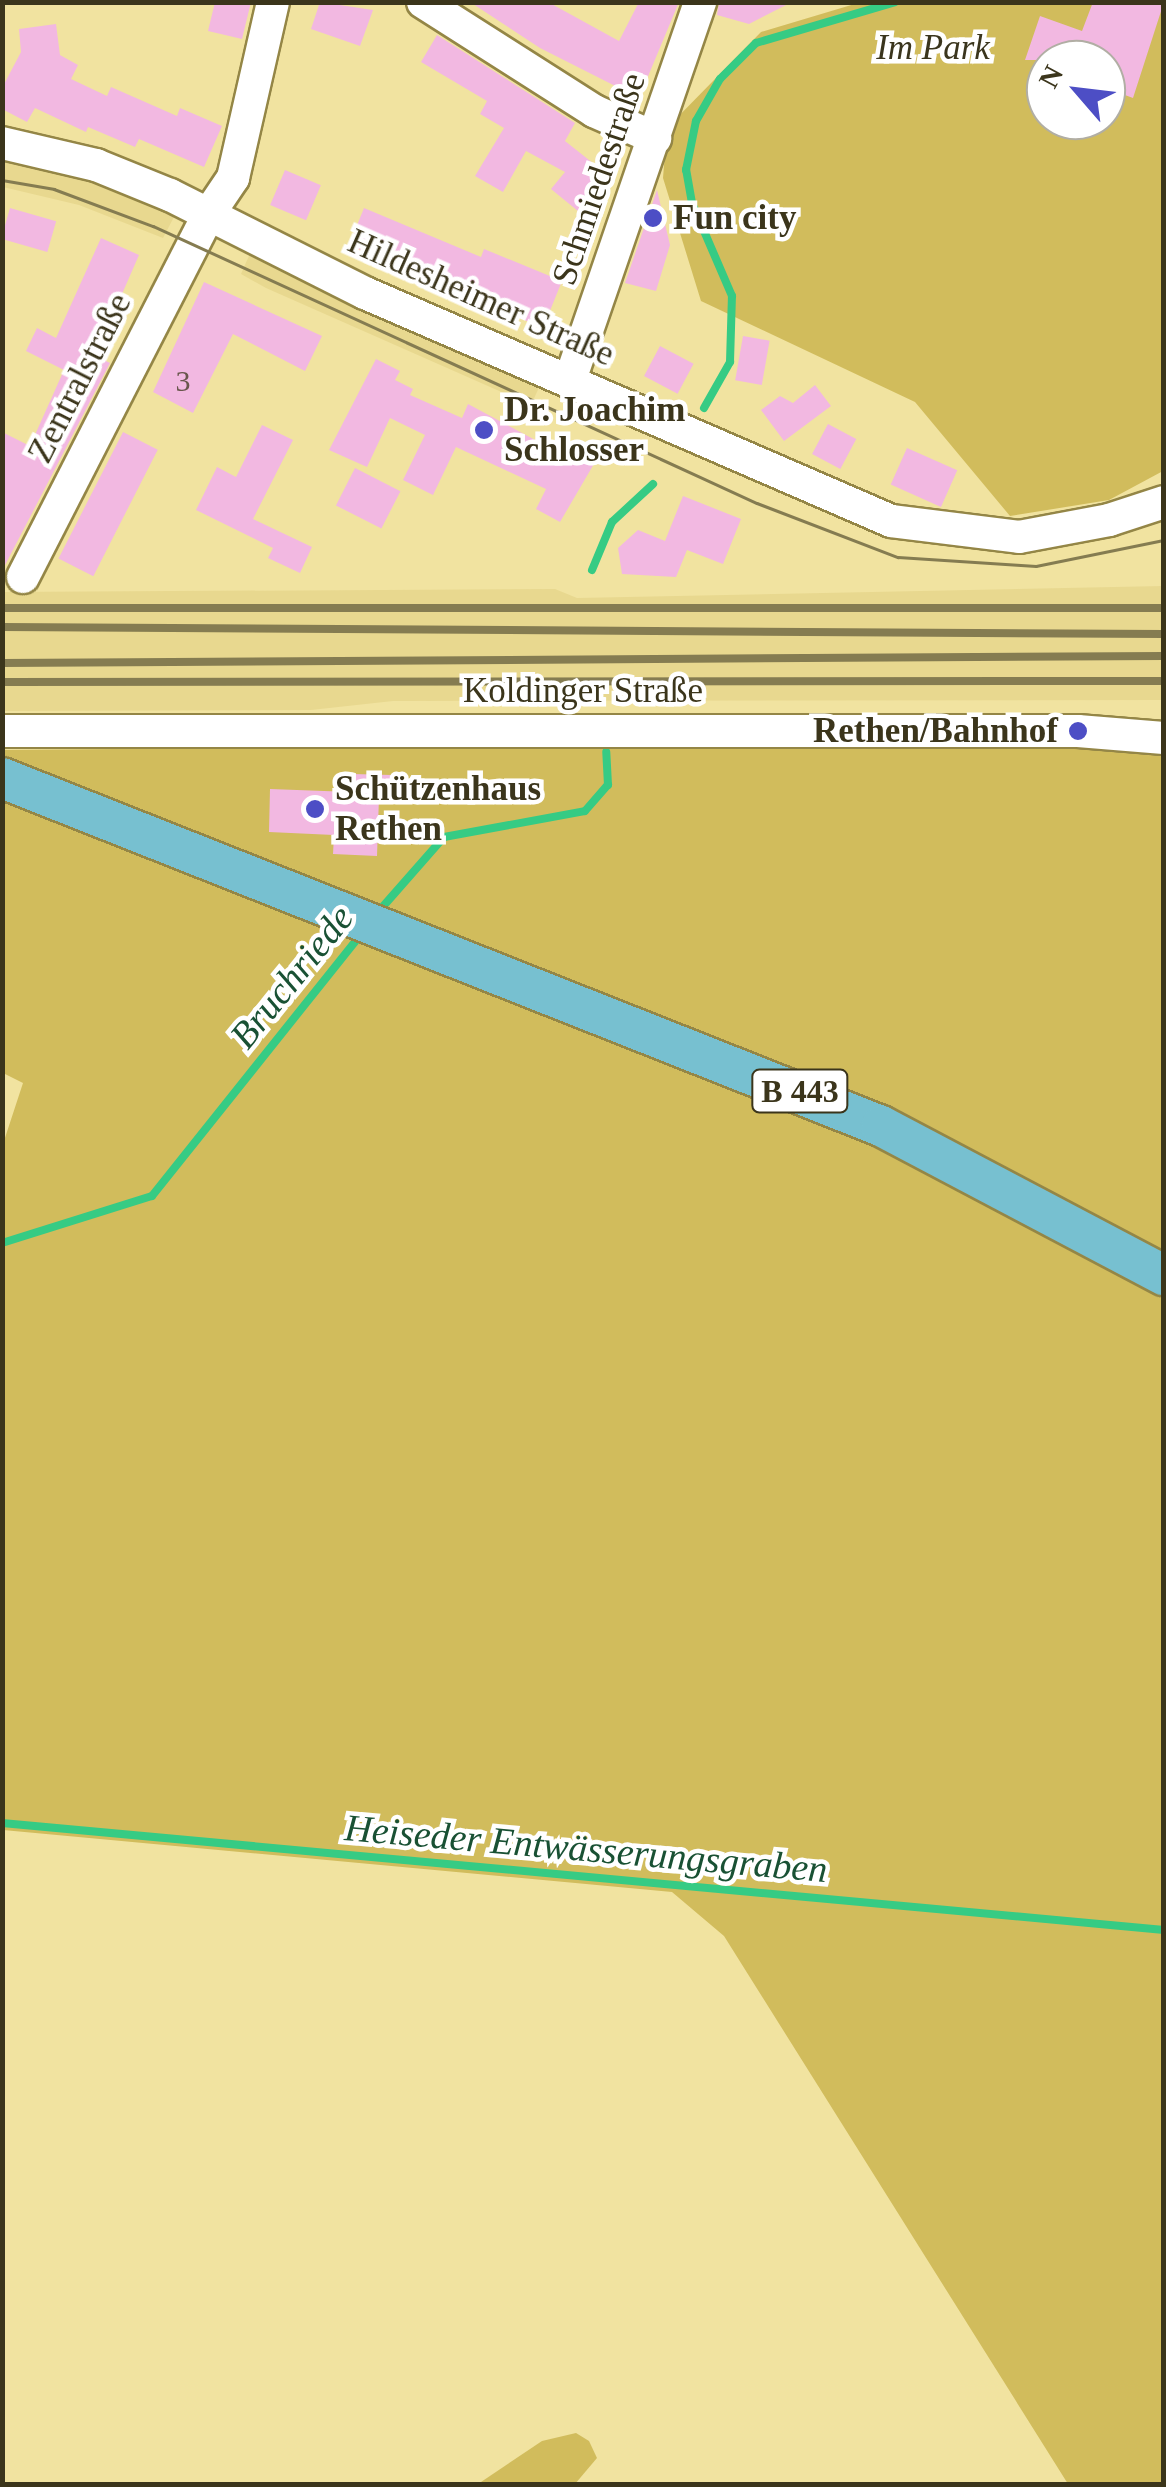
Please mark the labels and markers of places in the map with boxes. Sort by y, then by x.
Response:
place label: Fun city [673,197,796,239]
marker: Fun city [642,207,664,229]
place label: Dr. Joachim Schlosser [504,389,685,471]
marker: Dr. Joachim Schlosser [473,419,495,441]
place label: Rethen/Bahnhof [813,710,1058,752]
marker: Rethen/Bahnhof [1067,720,1089,742]
place label: Schützenhaus Rethen [335,768,541,850]
marker: Schützenhaus Rethen [304,798,326,820]

